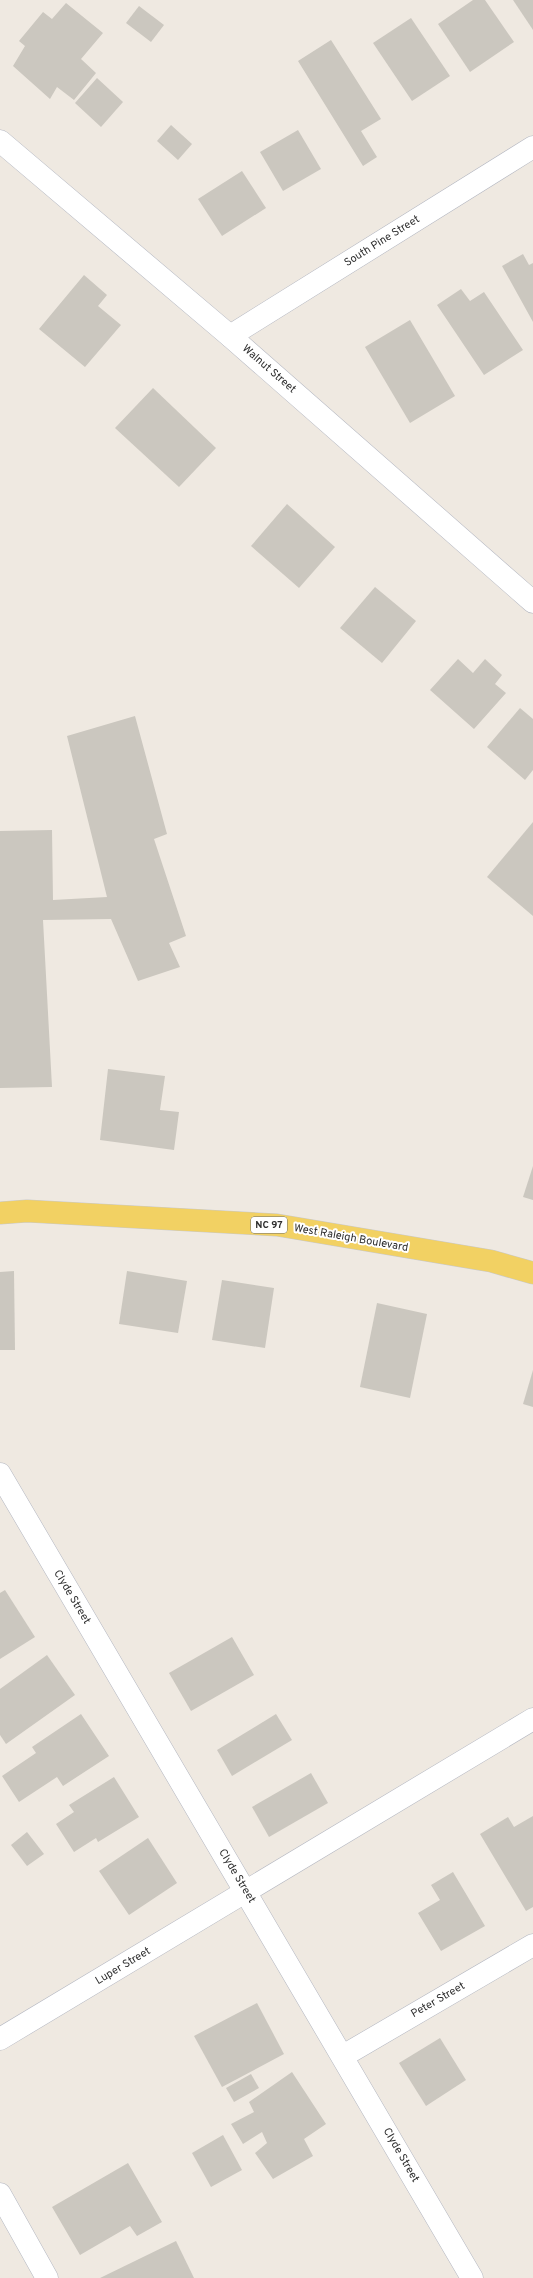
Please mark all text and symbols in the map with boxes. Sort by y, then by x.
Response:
street label: South Pine Street [342,212,422,270]
street label: Walnut Street [239,342,299,396]
road number: NC 97 [251,1217,287,1233]
street label: West Raleigh Boulevard [293,1221,409,1255]
street label: Clyde Street [50,1567,94,1627]
street label: Clyde Street [215,1846,259,1906]
street label: Luper Street [93,1944,153,1988]
street label: Peter Street [409,1979,467,2021]
street label: Clyde Street [380,2125,422,2185]

